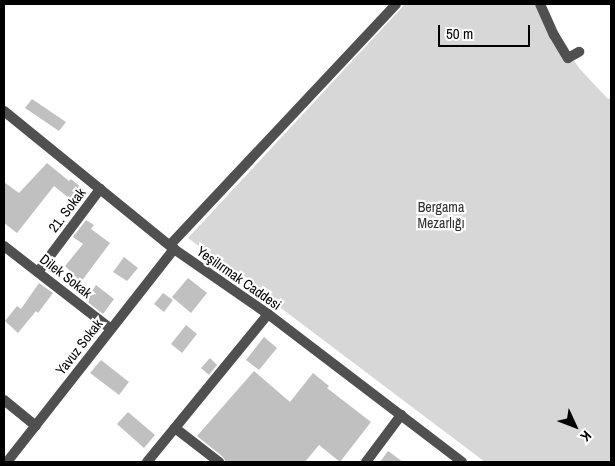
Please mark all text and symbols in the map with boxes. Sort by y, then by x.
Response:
scale bar [440,15,532,47]
text: 50 m [446,23,473,44]
street label: 21. Sokak [45,185,89,235]
park label: Bergama Mezarlığı [417,199,465,232]
street label: Yeşilırmak Caddesi [194,243,284,313]
street label: Dilek Sokak [37,251,95,301]
street label: Yavuz Sokak [52,316,106,378]
north arrow [550,401,600,451]
text: K [577,427,595,445]

